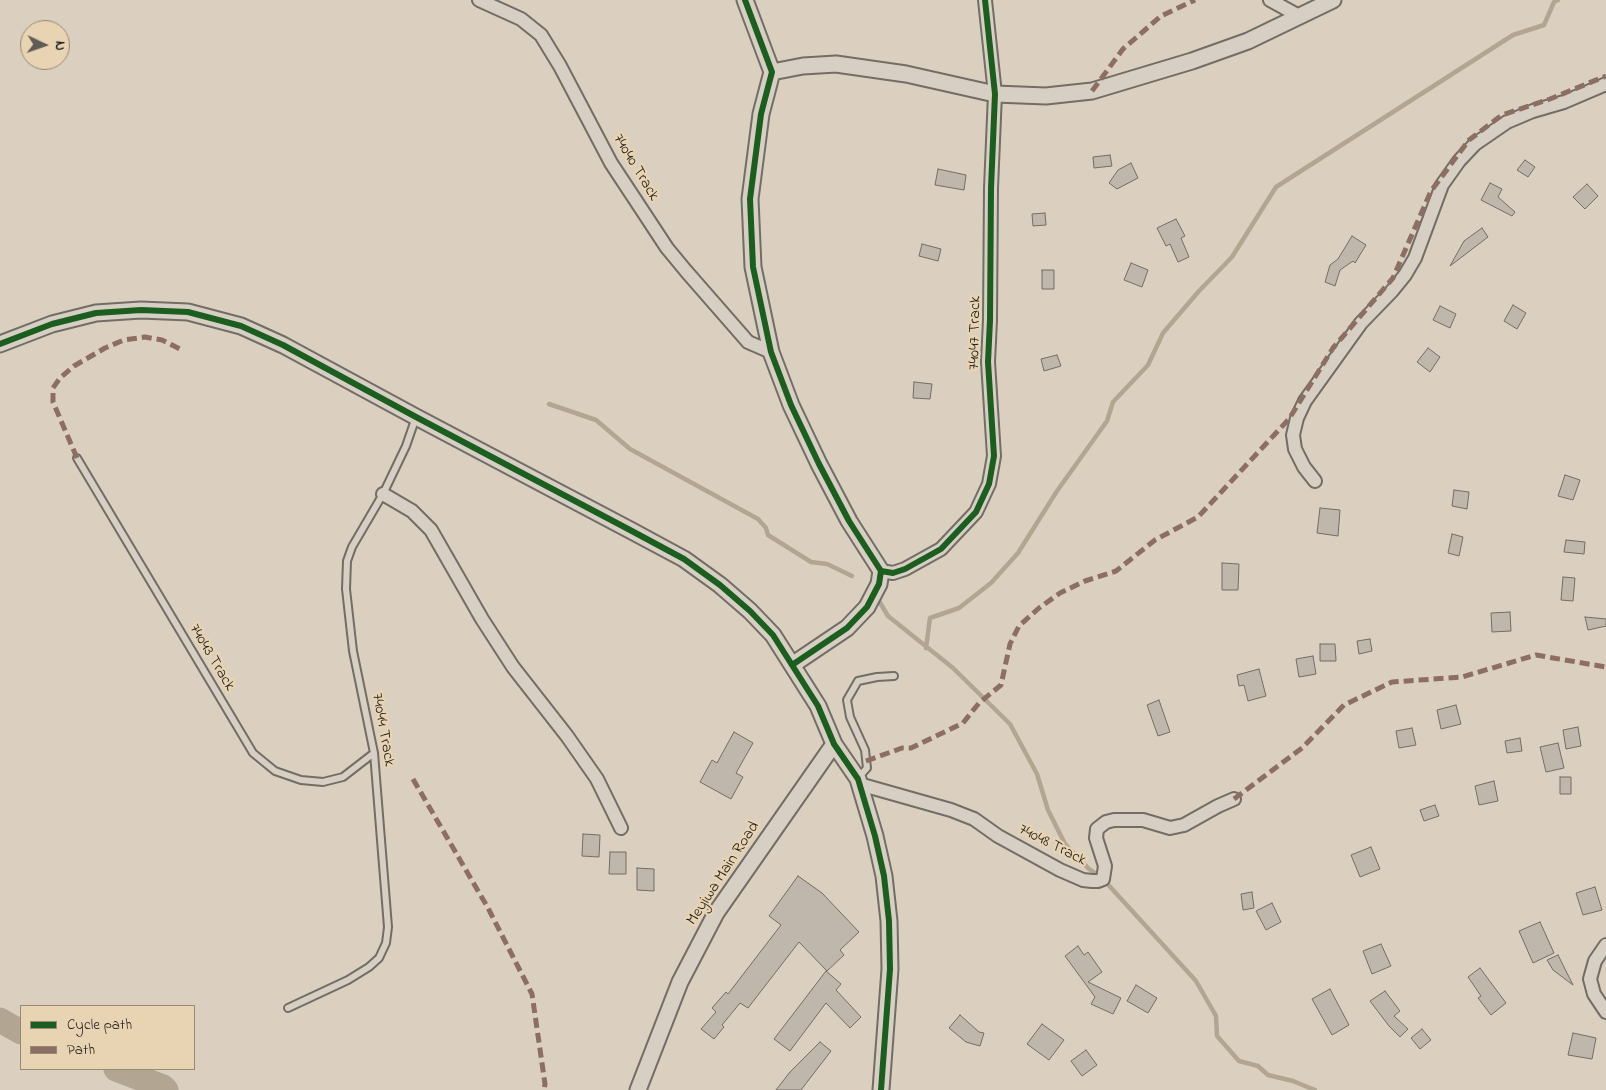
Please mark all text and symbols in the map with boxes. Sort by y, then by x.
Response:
north arrow [20,20,70,70]
text: N [49,40,70,51]
street label: 74040 Track [608,131,662,205]
street label: 74047 Track [966,296,986,370]
street label: 74043 Track [184,621,238,695]
street label: 74044 Track [366,692,398,768]
street label: Meyiwa Main Road [683,819,765,929]
street label: 74048 Track [1015,821,1089,871]
legend [20,1005,195,1070]
text: Cycle path [67,1014,132,1036]
text: Path [67,1039,95,1061]

